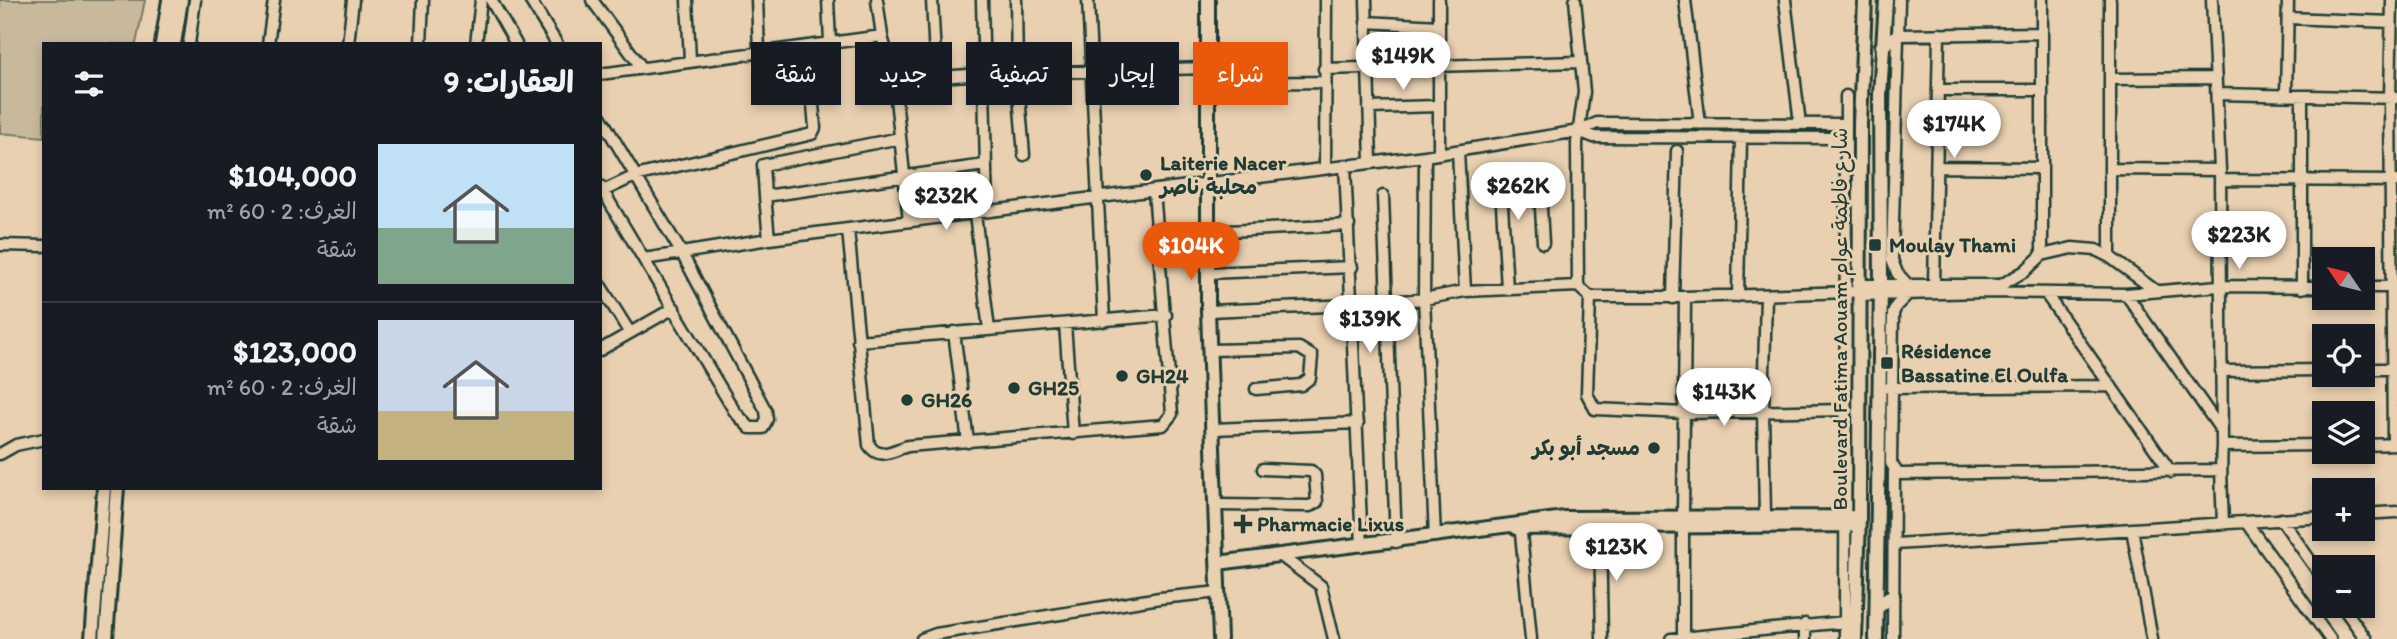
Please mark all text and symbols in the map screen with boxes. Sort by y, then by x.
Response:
pin: $149K [1354,32,1452,92]
text: $149K [1372,41,1434,69]
chip: شقة [751,42,841,105]
chip: جديد [855,42,952,105]
chip: تصفية [966,42,1072,105]
chip: إيجار [1086,42,1179,105]
chip: شراء [1193,42,1288,105]
text: العقارات: 9 [444,63,574,100]
icon: filters [70,65,108,103]
pin: $174K [1905,100,2003,160]
text: $174K [1923,109,1985,137]
street label: Boulevard Fatima Aouam شارع فاطمة عوام [1827,128,1856,510]
place label: Laiterie Nacer محلبة ناصر [1158,150,1287,200]
text: $104,000 [229,157,357,194]
pin: $262K [1469,162,1567,222]
marker: Laiterie Nacer محلبة ناصر [1138,167,1154,183]
text: $262K [1487,171,1549,199]
icon: home [434,172,518,256]
pin: $232K [897,173,995,232]
text: $232K [914,181,978,209]
text: الغرف: 2 · 60 m² [207,197,357,225]
pin: $223K [2190,212,2288,271]
text: $223K [2207,220,2271,248]
pin: $104K [1142,222,1240,282]
text: $104K [1158,231,1224,259]
place label: Moulay Thami [1889,232,2016,258]
text: شقة [317,235,357,263]
marker: Moulay Thami [1867,237,1883,253]
north arrow [2312,247,2375,310]
map controls [2312,247,2375,618]
pin: $139K [1321,296,1419,355]
text: $139K [1339,304,1401,332]
button: locate [2312,324,2375,387]
text: $123,000 [233,333,357,370]
place label: Résidence Bassatine El Oulfa [1901,338,2069,387]
icon: home [434,348,518,432]
marker: Résidence Bassatine El Oulfa [1879,355,1895,371]
place label: GH24 [1136,363,1189,388]
marker: GH24 [1114,368,1130,384]
pin: $143K [1675,368,1773,428]
text: الغرف: 2 · 60 m² [207,373,357,401]
place label: GH25 [1028,375,1079,400]
text: $143K [1692,377,1756,405]
marker: GH25 [1006,380,1022,396]
place label: GH26 [921,387,972,412]
marker: GH26 [899,392,915,408]
button: layers [2312,401,2375,464]
text: شقة [317,411,357,439]
place label: مسجد أبو بكر [1530,435,1640,461]
marker: مسجد أبو بكر [1646,440,1662,456]
button: + [2312,478,2375,541]
place label: Pharmacie Lixus [1257,511,1404,536]
marker: Pharmacie Lixus [1235,516,1251,532]
pin: $123K [1567,524,1665,583]
text: $123K [1585,532,1647,560]
button: − [2312,555,2375,618]

